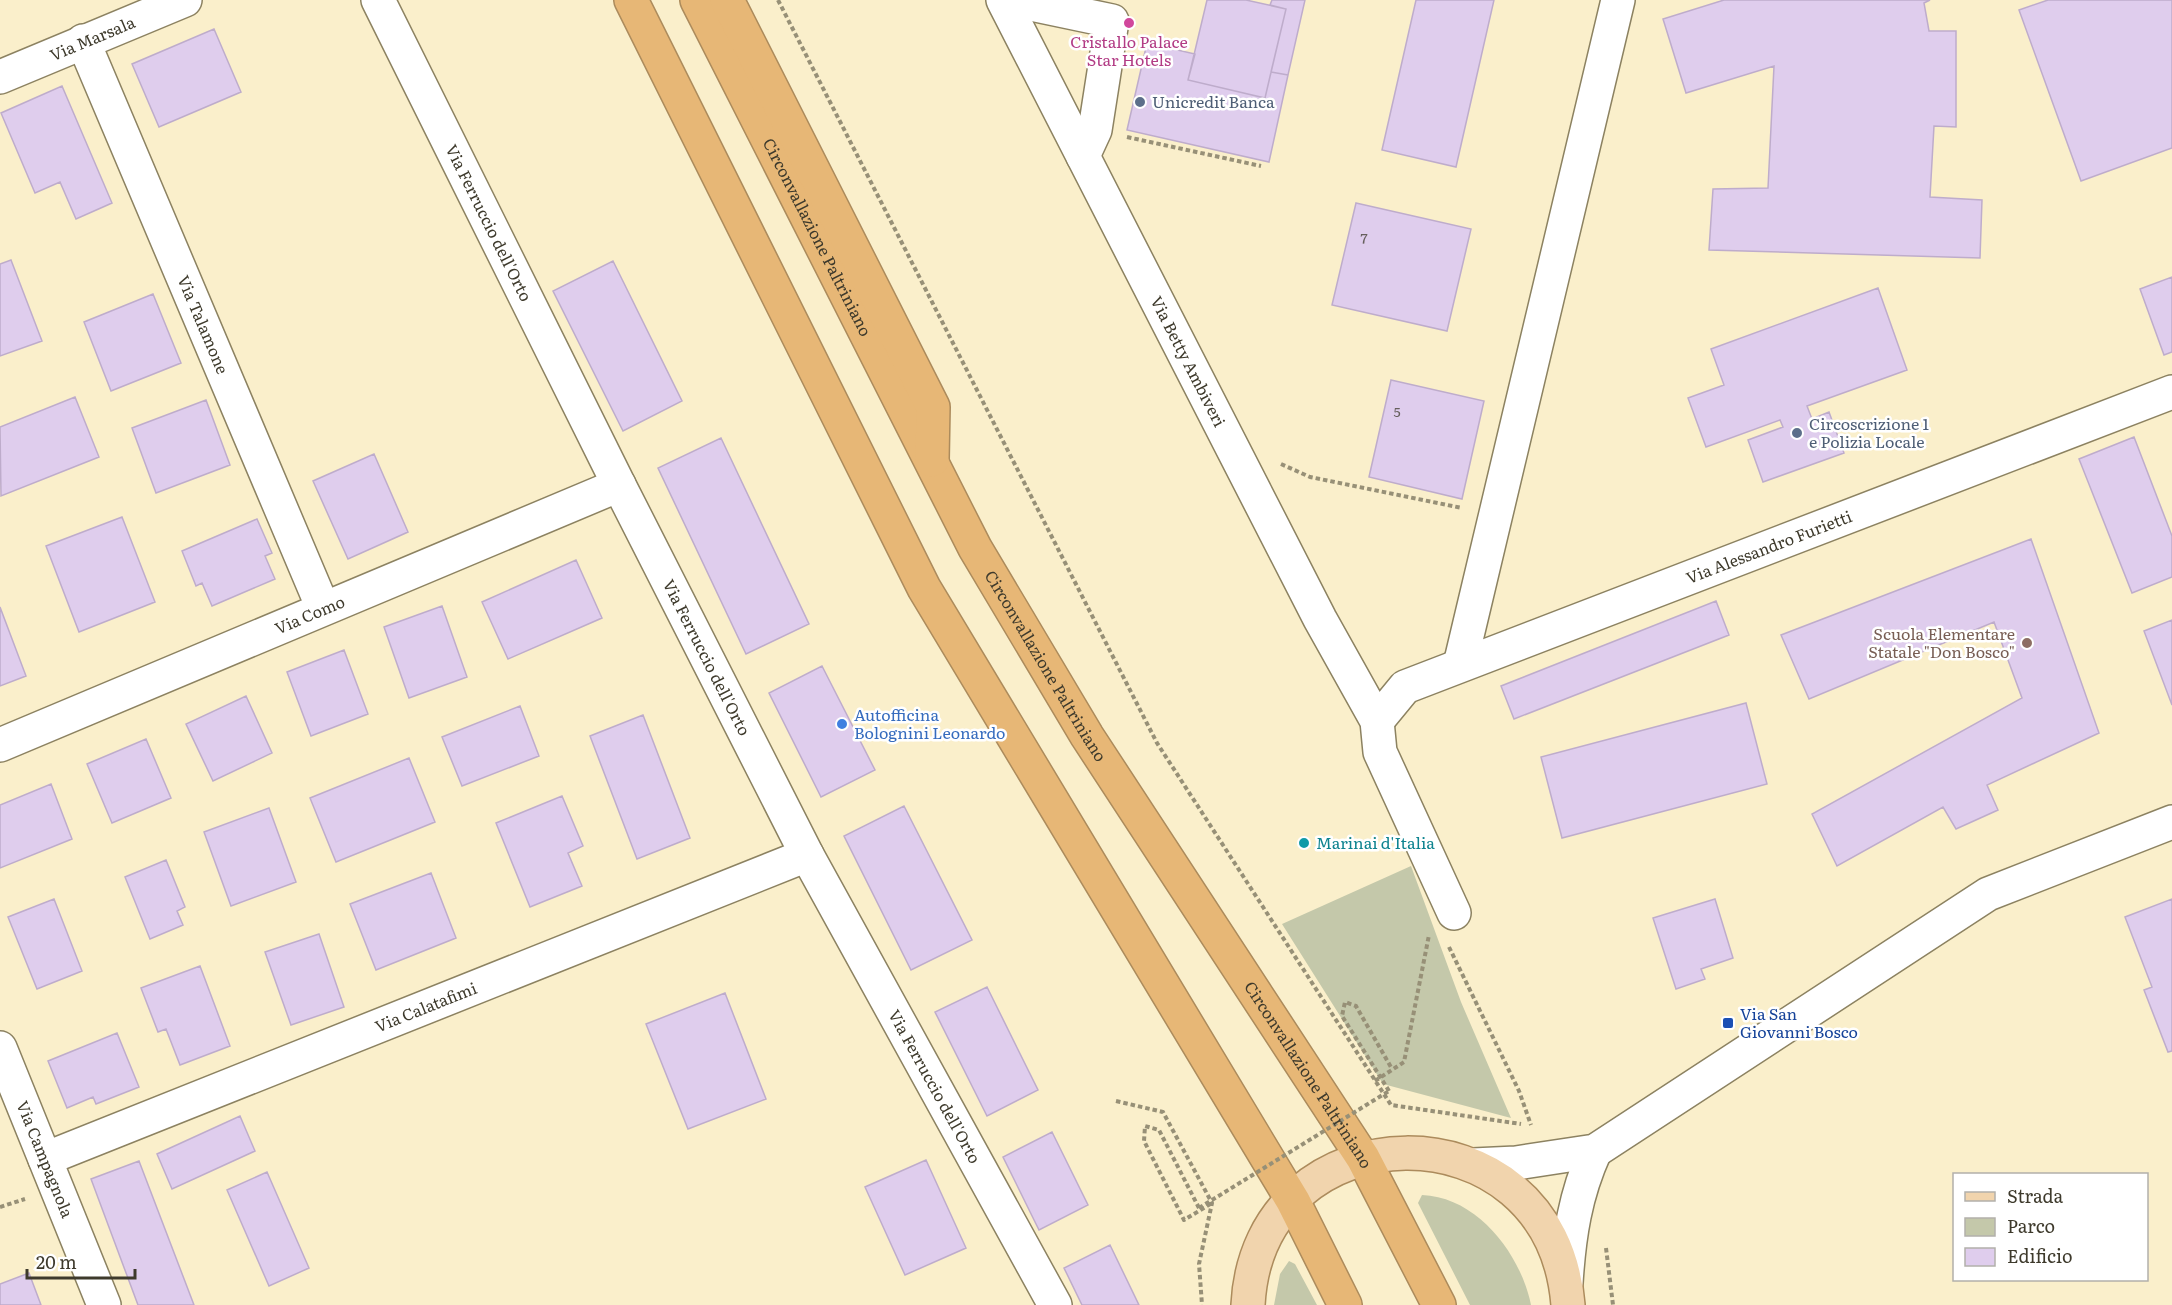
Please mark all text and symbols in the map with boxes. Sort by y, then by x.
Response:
street label: Via Marsala [46,9,139,66]
marker: Cristallo Palace Star Hotels [1122,16,1136,30]
place label: Cristallo Palace Star Hotels [1070,29,1188,71]
place label: Unicredit Banca [1152,89,1275,113]
marker: Unicredit Banca [1133,95,1147,109]
street label: Circonvallazione Paltriniano [758,134,879,340]
street label: Via Ferruccio dell'Orto [441,140,539,305]
house number: 7 [1360,227,1368,247]
street label: Via Talamone [172,271,236,377]
street label: Via Betty Ambiveri [1145,291,1232,430]
house number: 5 [1393,401,1401,421]
place label: Circoscrizione 1 e Polizia Locale [1809,411,1929,453]
marker: Circoscrizione 1 e Polizia Locale [1790,426,1804,440]
street label: Via Alessandro Furietti [1682,503,1855,589]
street label: Circonvallazione Paltriniano [980,565,1113,766]
street label: Via Ferruccio dell'Orto [658,575,757,739]
street label: Via Como [271,589,348,639]
place label: Scuola Elementare Statale "Don Bosco" [1868,621,2015,663]
marker: Scuola Elementare Statale "Don Bosco" [2020,636,2034,650]
place label: Autofficina Bolognini Leonardo [854,702,1005,744]
marker: Autofficina Bolognini Leonardo [835,717,849,731]
place label: Marinai d'Italia [1316,830,1435,854]
marker: Marinai d'Italia [1297,836,1311,850]
street label: Via Calatafimi [371,975,480,1037]
street label: Circonvallazione Paltriniano [1239,976,1379,1172]
place label: Via San Giovanni Bosco [1740,1001,1858,1043]
street label: Via Ferruccio dell'Orto [883,1005,988,1167]
marker: Via San Giovanni Bosco [1721,1016,1735,1030]
street label: Via Campagnola [11,1097,81,1222]
legend [1953,1173,2148,1281]
text: Strada [2007,1182,2064,1209]
text: Parco [2007,1212,2055,1239]
scale bar [27,1242,135,1280]
text: Edificio [2007,1242,2073,1269]
text: 20 m [36,1248,77,1275]

